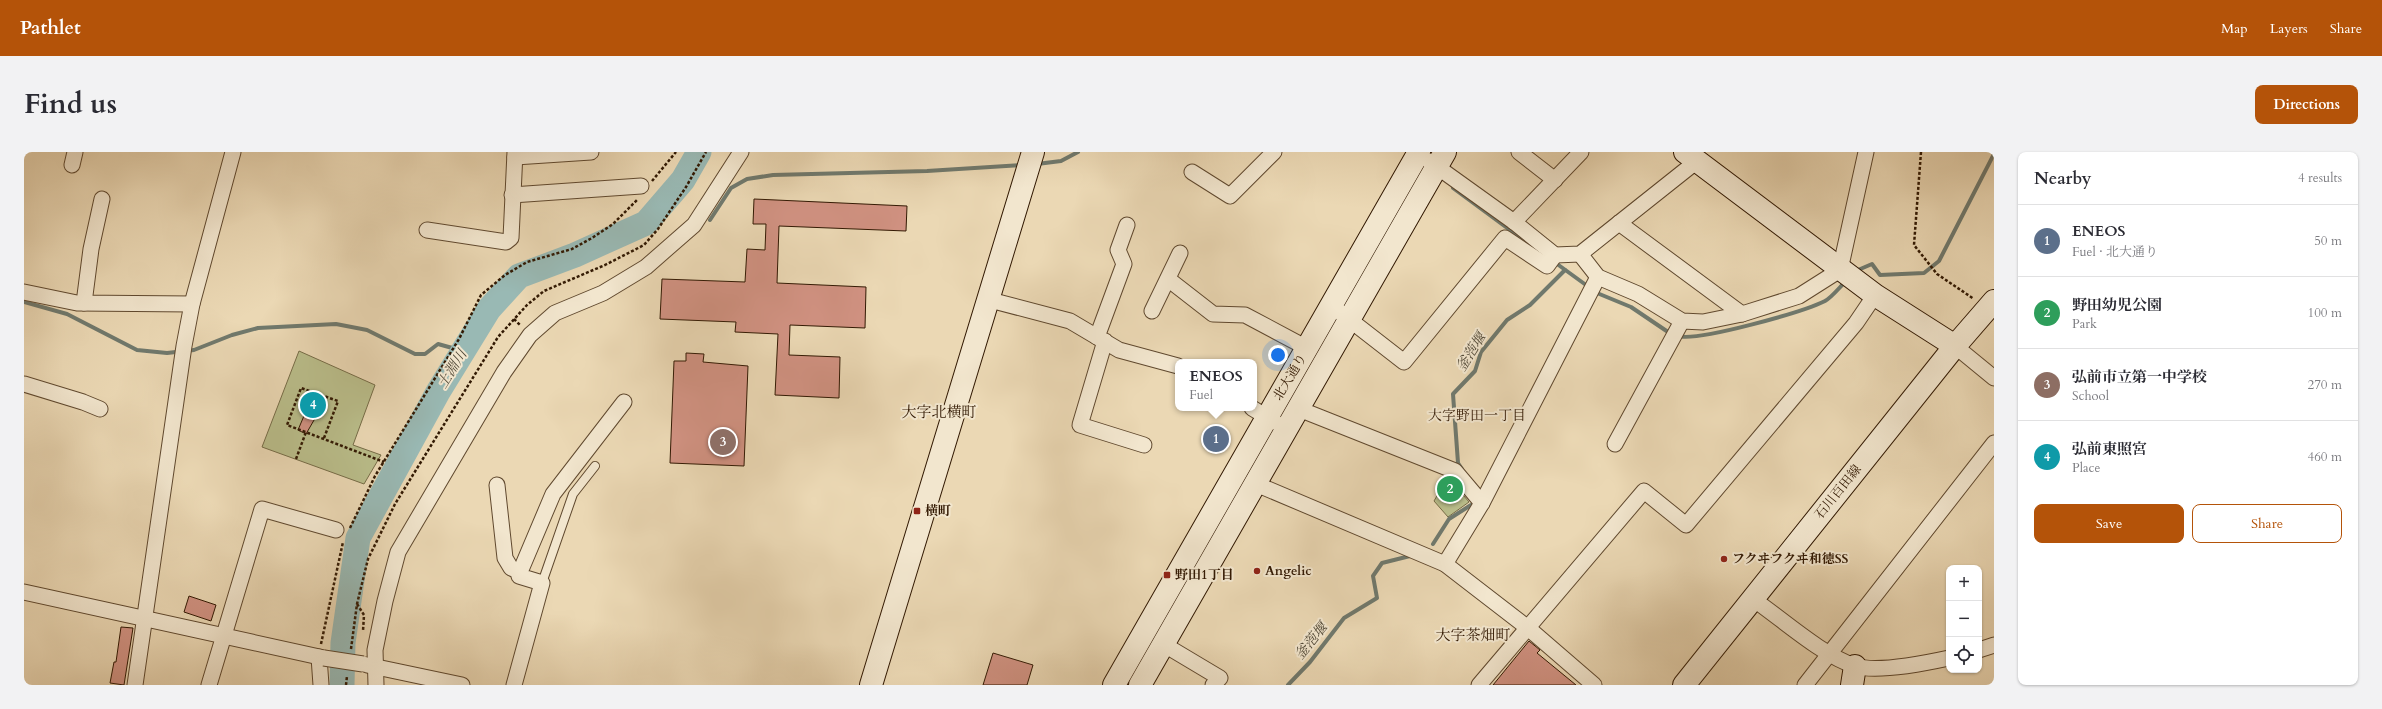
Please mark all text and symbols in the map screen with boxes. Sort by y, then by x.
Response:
text: Pathlet [20,15,81,41]
text: Map [2221,19,2248,38]
text: Layers [2270,19,2308,38]
text: Share [2330,19,2362,38]
text: Find us [24,85,117,123]
button: Directions [2255,85,2358,124]
text: Nearby [2034,167,2091,190]
text: 4 results [2298,169,2342,187]
text: ENEOS [2072,221,2126,241]
text: 1 [2044,232,2050,250]
text: 50 m [2314,232,2342,250]
text: Fuel · 北大通り [2072,243,2158,261]
text: 野田幼児公園 [2072,295,2162,315]
text: 2 [2044,304,2050,322]
text: 100 m [2308,304,2342,322]
text: Park [2072,315,2097,333]
water label: 釜萢堰 [1452,327,1491,375]
water label: 土淵川 [433,344,472,392]
your location [1268,345,1288,365]
street label: 北大通り [1269,350,1311,404]
popup [1175,359,1257,411]
text: ENEOS [1189,366,1243,386]
text: 弘前市立第一中学校 [2072,367,2207,387]
text: 3 [2044,376,2050,394]
text: 270 m [2308,376,2342,394]
text: Fuel [1189,386,1213,404]
text: School [2072,387,2109,405]
pin: 4 [300,390,326,420]
district label: 大字北横町 [901,402,977,422]
district label: 大字野田一丁目 [1428,406,1526,425]
pin: 1 [1203,424,1229,454]
pin: 3 [710,427,736,457]
text: 弘前東照宮 [2072,439,2147,459]
text: 4 [2044,448,2050,466]
text: 460 m [2308,448,2342,466]
text: Place [2072,459,2100,477]
street label: 石川百田線 [1811,461,1865,523]
pin: 2 [1437,474,1463,504]
place label: 横町 [925,502,951,520]
button: Save [2034,504,2184,543]
button: Share [2192,504,2342,543]
marker: 横町 [912,506,922,516]
place label: フクヰフクヰ和徳SS [1732,550,1849,568]
marker: フクヰフクヰ和徳SS [1719,554,1729,564]
place label: Angelic [1265,562,1312,580]
map controls [1946,565,1982,673]
button: + [1946,565,1982,601]
place label: 野田1丁目 [1175,566,1234,584]
marker: Angelic [1252,566,1262,576]
marker: 野田1丁目 [1162,570,1172,580]
button: − [1946,601,1982,637]
water label: 釜萢堰 [1290,617,1333,663]
district label: 大字茶畑町 [1435,625,1511,645]
button: locate [1946,637,1982,673]

